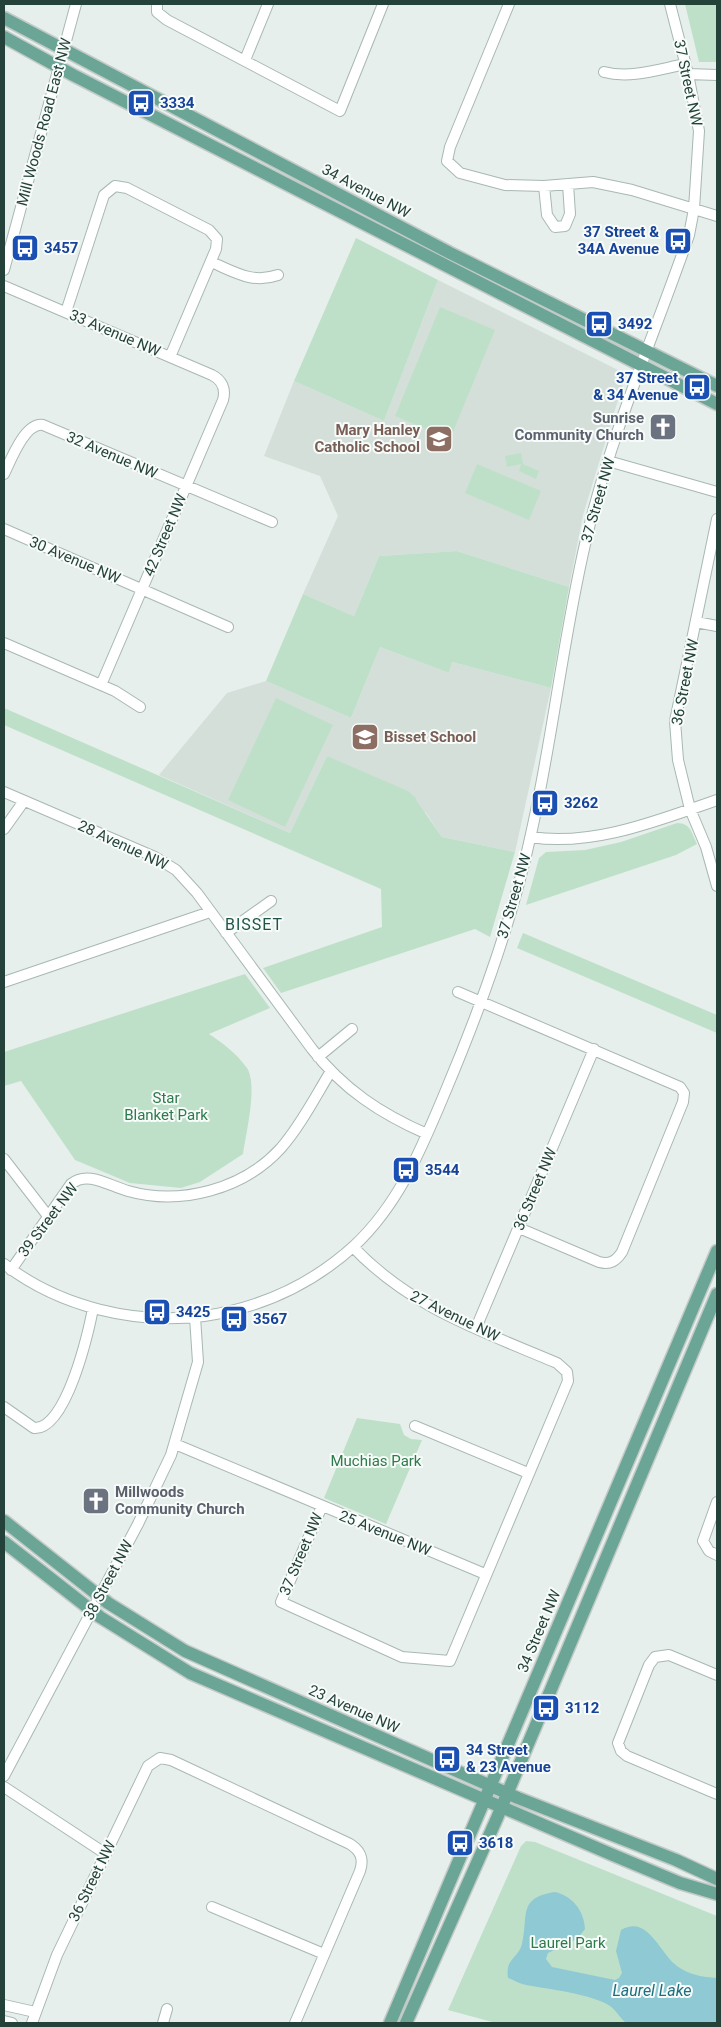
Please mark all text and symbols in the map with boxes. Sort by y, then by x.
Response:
street label: Mill Woods Road East NW [13,36,75,208]
street label: 37 Street NW [670,38,706,128]
bus stop icon: 3334 [126,88,156,118]
place label: 3334 [160,94,195,112]
street label: 34 Avenue NW [319,160,413,222]
place label: 37 Street & 34A Avenue [578,223,659,258]
bus stop icon: 37 Street & 34A Avenue [663,226,693,256]
bus stop icon: 3457 [10,233,40,263]
place label: 3457 [44,239,78,257]
street label: 33 Avenue NW [67,306,163,360]
bus stop icon: 3492 [584,309,614,339]
place label: 3492 [618,315,653,333]
place label: 37 Street & 34 Avenue [593,369,678,404]
bus stop icon: 37 Street & 34 Avenue [682,372,712,402]
place label: Sunrise Community Church [514,409,644,444]
church icon: Sunrise Community Church [648,412,678,442]
place label: Mary Hanley Catholic School [314,421,420,456]
school or university icon: Mary Hanley Catholic School [424,424,454,454]
street label: 32 Avenue NW [64,428,160,482]
street label: 37 Street NW [577,455,619,545]
street label: 42 Street NW [140,491,190,579]
street label: 30 Avenue NW [27,533,123,587]
street label: 36 Street NW [668,637,702,727]
school or university icon: Bisset School [350,722,380,752]
place label: Bisset School [384,728,476,746]
bus stop icon: 3262 [530,788,560,818]
place label: 3262 [564,794,599,812]
street label: 28 Avenue NW [75,816,171,874]
street label: 37 Street NW [493,851,535,941]
district label: BISSET [225,915,283,934]
park label: Star Blanket Park [124,1089,208,1124]
street label: 36 Street NW [510,1145,560,1233]
bus stop icon: 3544 [391,1155,421,1185]
place label: 3544 [425,1161,460,1179]
street label: 39 Street NW [14,1179,82,1261]
street label: 27 Avenue NW [407,1287,503,1345]
bus stop icon: 3425 [142,1297,172,1327]
place label: 3425 [176,1303,210,1321]
bus stop icon: 3567 [219,1304,249,1334]
place label: 3567 [253,1310,287,1328]
park label: Muchias Park [331,1452,422,1470]
place label: Millwoods Community Church [115,1483,245,1518]
church icon: Millwoods Community Church [81,1486,111,1516]
street label: 25 Avenue NW [336,1506,434,1560]
street label: 37 Street NW [276,1510,326,1598]
street label: 38 Street NW [79,1537,137,1623]
street label: 34 Street NW [514,1587,564,1675]
street label: 23 Avenue NW [306,1681,402,1737]
bus stop icon: 3112 [531,1693,561,1723]
place label: 3112 [565,1699,600,1717]
place label: 34 Street & 23 Avenue [466,1741,551,1776]
bus stop icon: 34 Street & 23 Avenue [432,1744,462,1774]
bus stop icon: 3618 [445,1828,475,1858]
place label: 3618 [479,1834,513,1852]
street label: 36 Street NW [65,1838,119,1924]
park label: Laurel Park [531,1934,606,1952]
water label: Laurel Lake [612,1981,692,2000]

